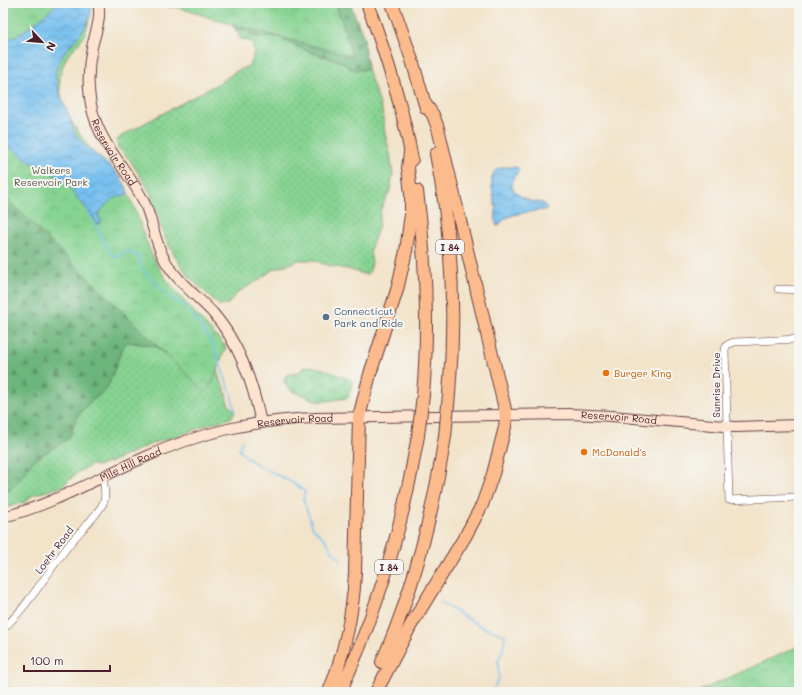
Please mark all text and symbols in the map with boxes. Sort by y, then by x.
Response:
north arrow [22,22,62,62]
text: N [43,40,60,54]
street label: Reservoir Road [88,117,140,188]
park label: Walkers Reservoir Park [14,163,88,189]
road number: I 84 [436,240,464,254]
place label: Connecticut Park and Ride [334,304,403,330]
marker: Connecticut Park and Ride [321,312,331,322]
street label: Sunrise Drive [709,352,723,418]
place label: Burger King [614,366,672,380]
marker: Burger King [601,368,611,378]
street label: Reservoir Road [581,408,658,427]
street label: Reservoir Road [256,411,333,430]
street label: Mile Hill Road [97,444,163,484]
place label: McDonald's [592,445,646,459]
marker: McDonald's [579,447,589,457]
street label: Loehr Road [32,523,76,577]
road number: I 84 [375,560,403,574]
scale bar [24,647,110,673]
text: 100 m [30,652,64,668]

